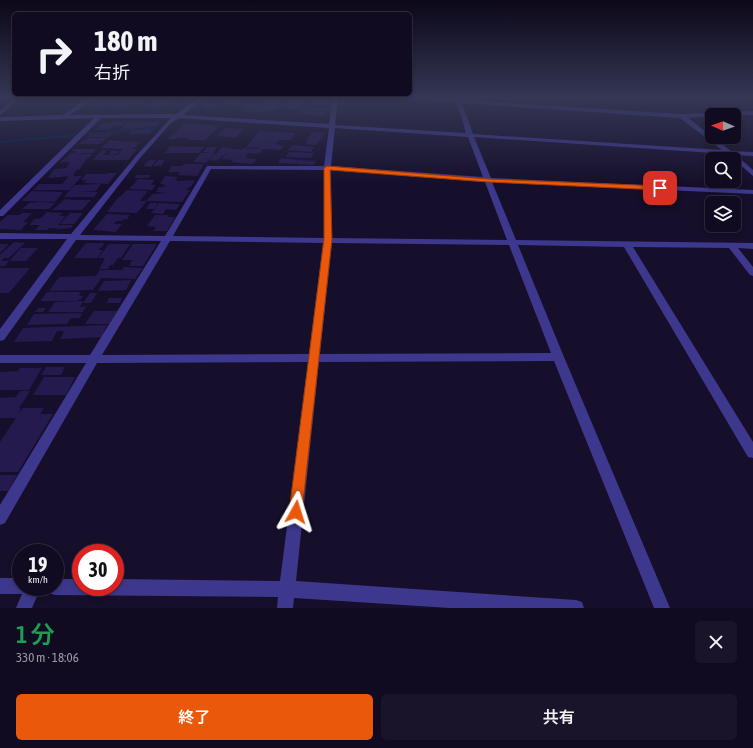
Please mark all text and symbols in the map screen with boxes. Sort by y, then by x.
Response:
text: 180 m [94,25,157,57]
icon: right [28,28,80,80]
text: 右折 [94,62,130,83]
north arrow [705,108,741,144]
map controls [705,108,741,232]
button: search [705,152,741,188]
pin [643,171,677,205]
icon: arrive [649,177,671,199]
button: layers [705,196,741,232]
position arrow [275,491,317,533]
speed limit sign: 30 [72,544,124,596]
text: 19 [29,553,47,576]
text: km/h [28,574,48,585]
text: 1 分 [16,621,55,648]
button: close [695,621,737,663]
text: 330 m · 18:06 [16,650,79,665]
button: 終了 [16,694,373,740]
button: 共有 [381,694,737,740]

